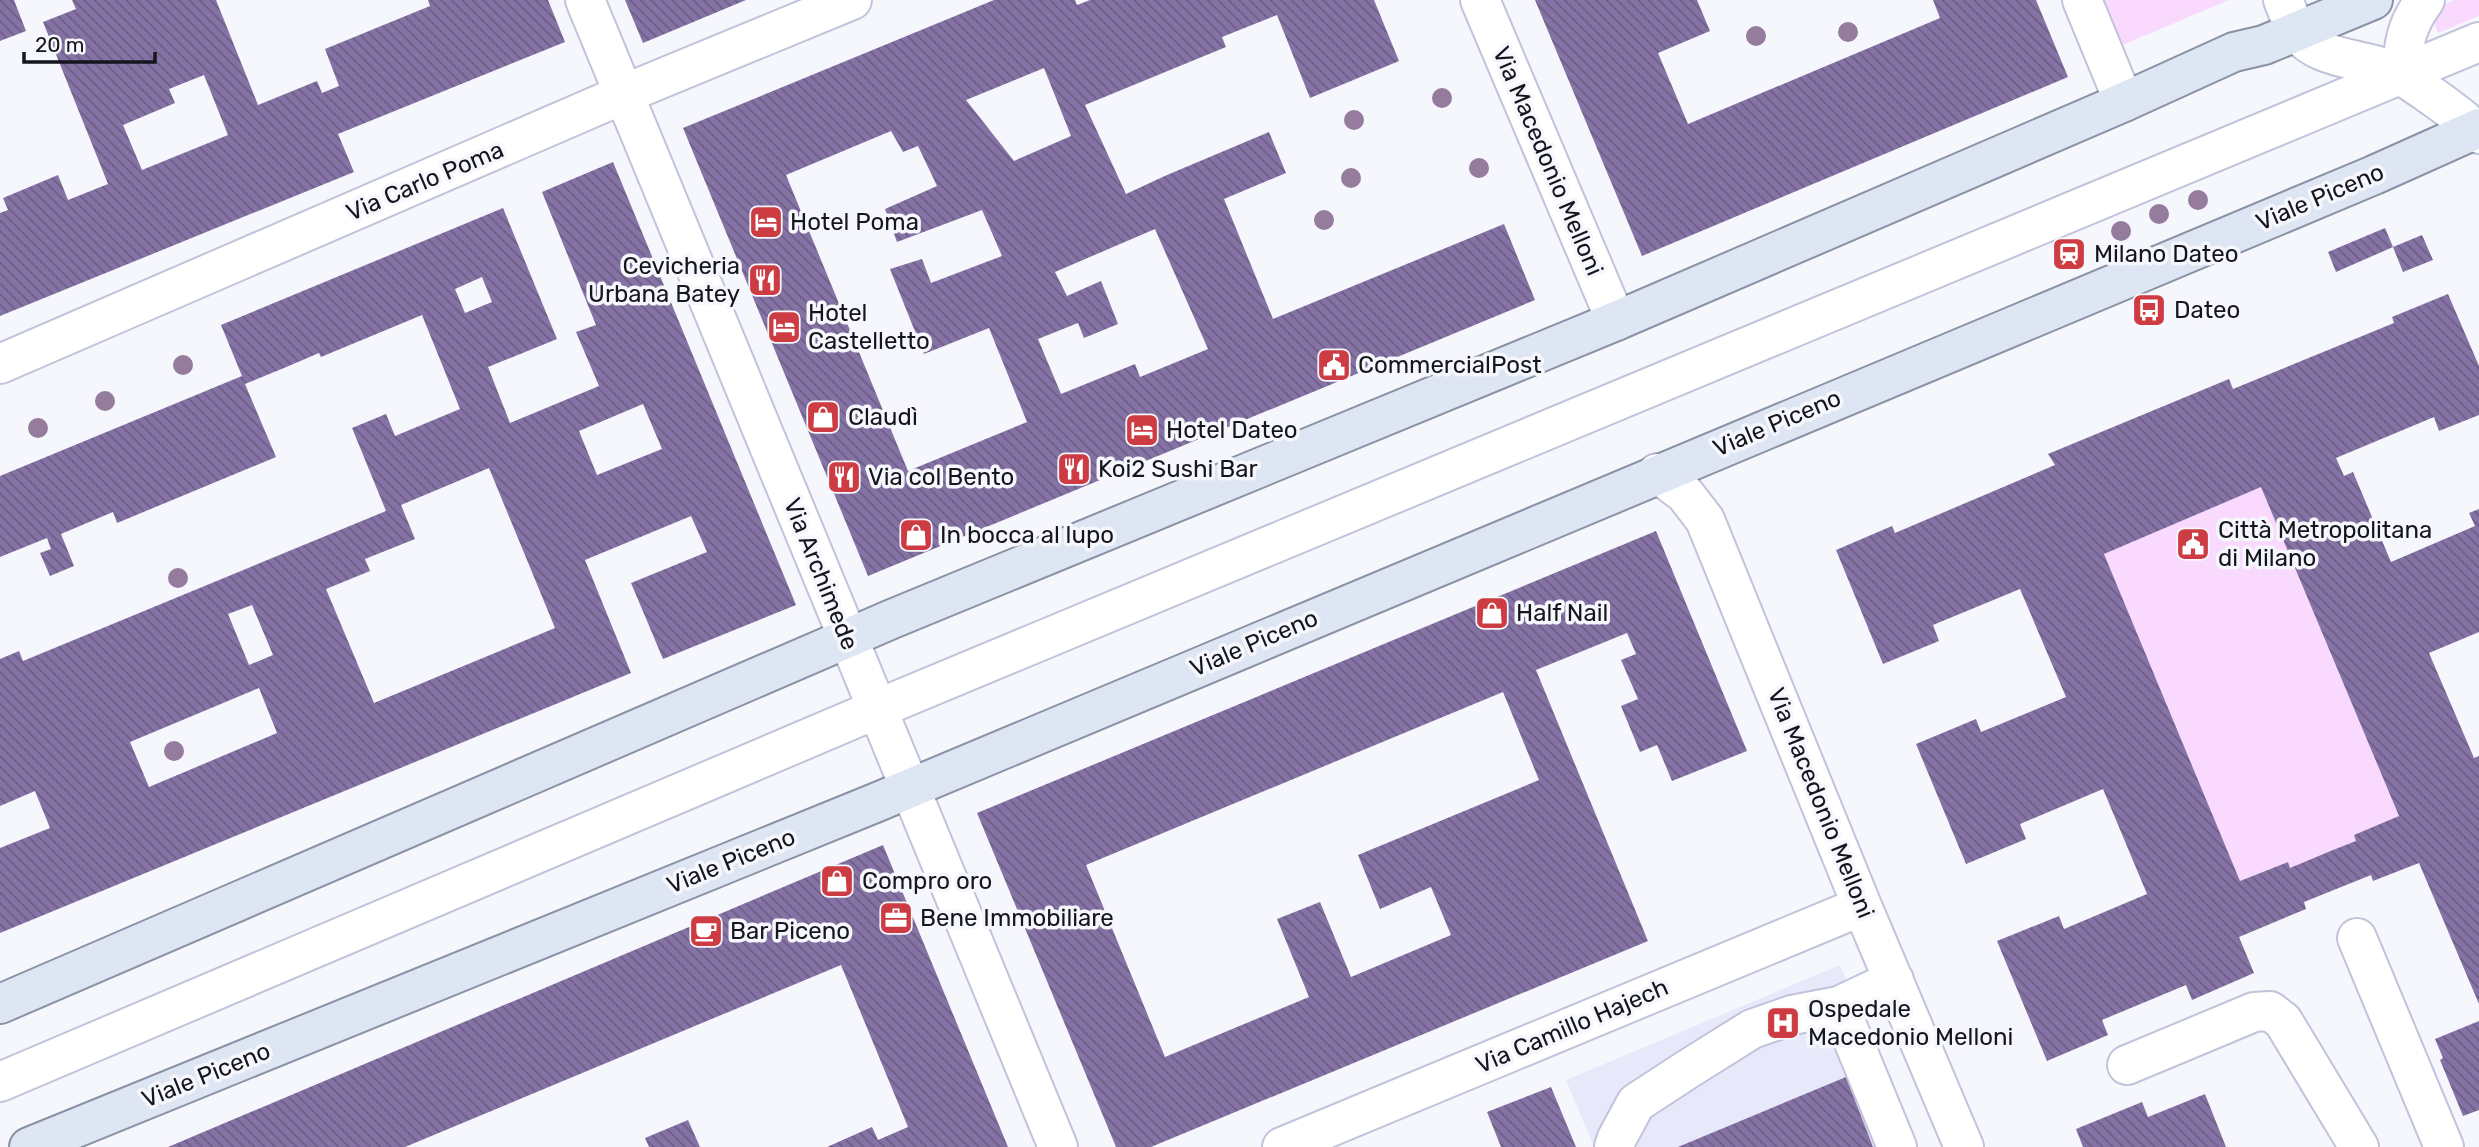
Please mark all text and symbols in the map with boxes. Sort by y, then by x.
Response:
scale bar [24,21,156,65]
text: 20 m [35,32,84,57]
street label: Via Macedonio Melloni [1487,42,1609,280]
street label: Via Carlo Poma [342,135,508,227]
street label: Viale Piceno [2252,158,2388,236]
hotel icon: Hotel Poma [747,203,785,241]
place label: Hotel Poma [790,208,919,236]
station icon: Milano Dateo [2050,235,2088,273]
place label: Milano Dateo [2094,240,2238,268]
place label: Cevicheria Urbana Batey [588,252,740,308]
restaurant icon: Cevicheria Urbana Batey [746,261,784,299]
bus stop icon: Dateo [2130,291,2168,329]
place label: Dateo [2174,296,2240,324]
place label: Hotel Castelletto [808,299,930,355]
hotel icon: Hotel Castelletto [765,308,803,346]
public building icon: CommercialPost [1315,346,1353,384]
place label: CommercialPost [1358,351,1542,379]
street label: Viale Piceno [1709,384,1845,462]
shop icon: Claudì [804,398,842,436]
place label: Claudì [848,403,918,431]
hotel icon: Hotel Dateo [1123,411,1161,449]
place label: Hotel Dateo [1166,416,1298,444]
restaurant icon: Koi2 Sushi Bar [1055,450,1093,488]
place label: Koi2 Sushi Bar [1098,455,1258,483]
restaurant icon: Via col Bento [825,458,863,496]
place label: Via col Bento [868,463,1014,491]
street label: Via Archimede [778,494,864,654]
shop icon: In bocca al lupo [897,516,935,554]
place label: Città Metropolitana di Milano [2218,516,2432,572]
place label: In bocca al lupo [940,521,1114,549]
public building icon: Città Metropolitana di Milano [2174,525,2212,563]
shop icon: Half Nail [1473,594,1511,632]
place label: Half Nail [1516,599,1608,627]
street label: Viale Piceno [1186,604,1322,682]
street label: Via Macedonio Melloni [1762,684,1880,922]
street label: Viale Piceno [663,823,799,899]
shop icon: Compro oro [818,862,856,900]
place label: Compro oro [862,867,992,895]
office icon: Bene Immobiliare [877,899,915,937]
place label: Bene Immobiliare [920,904,1114,932]
cafe icon: Bar Piceno [687,912,725,950]
place label: Bar Piceno [730,917,850,945]
street label: Via Camillo Hajech [1472,973,1672,1079]
place label: Ospedale Macedonio Melloni [1808,995,2013,1051]
hospital icon: Ospedale Macedonio Melloni [1764,1004,1802,1042]
street label: Viale Piceno [138,1037,274,1113]

